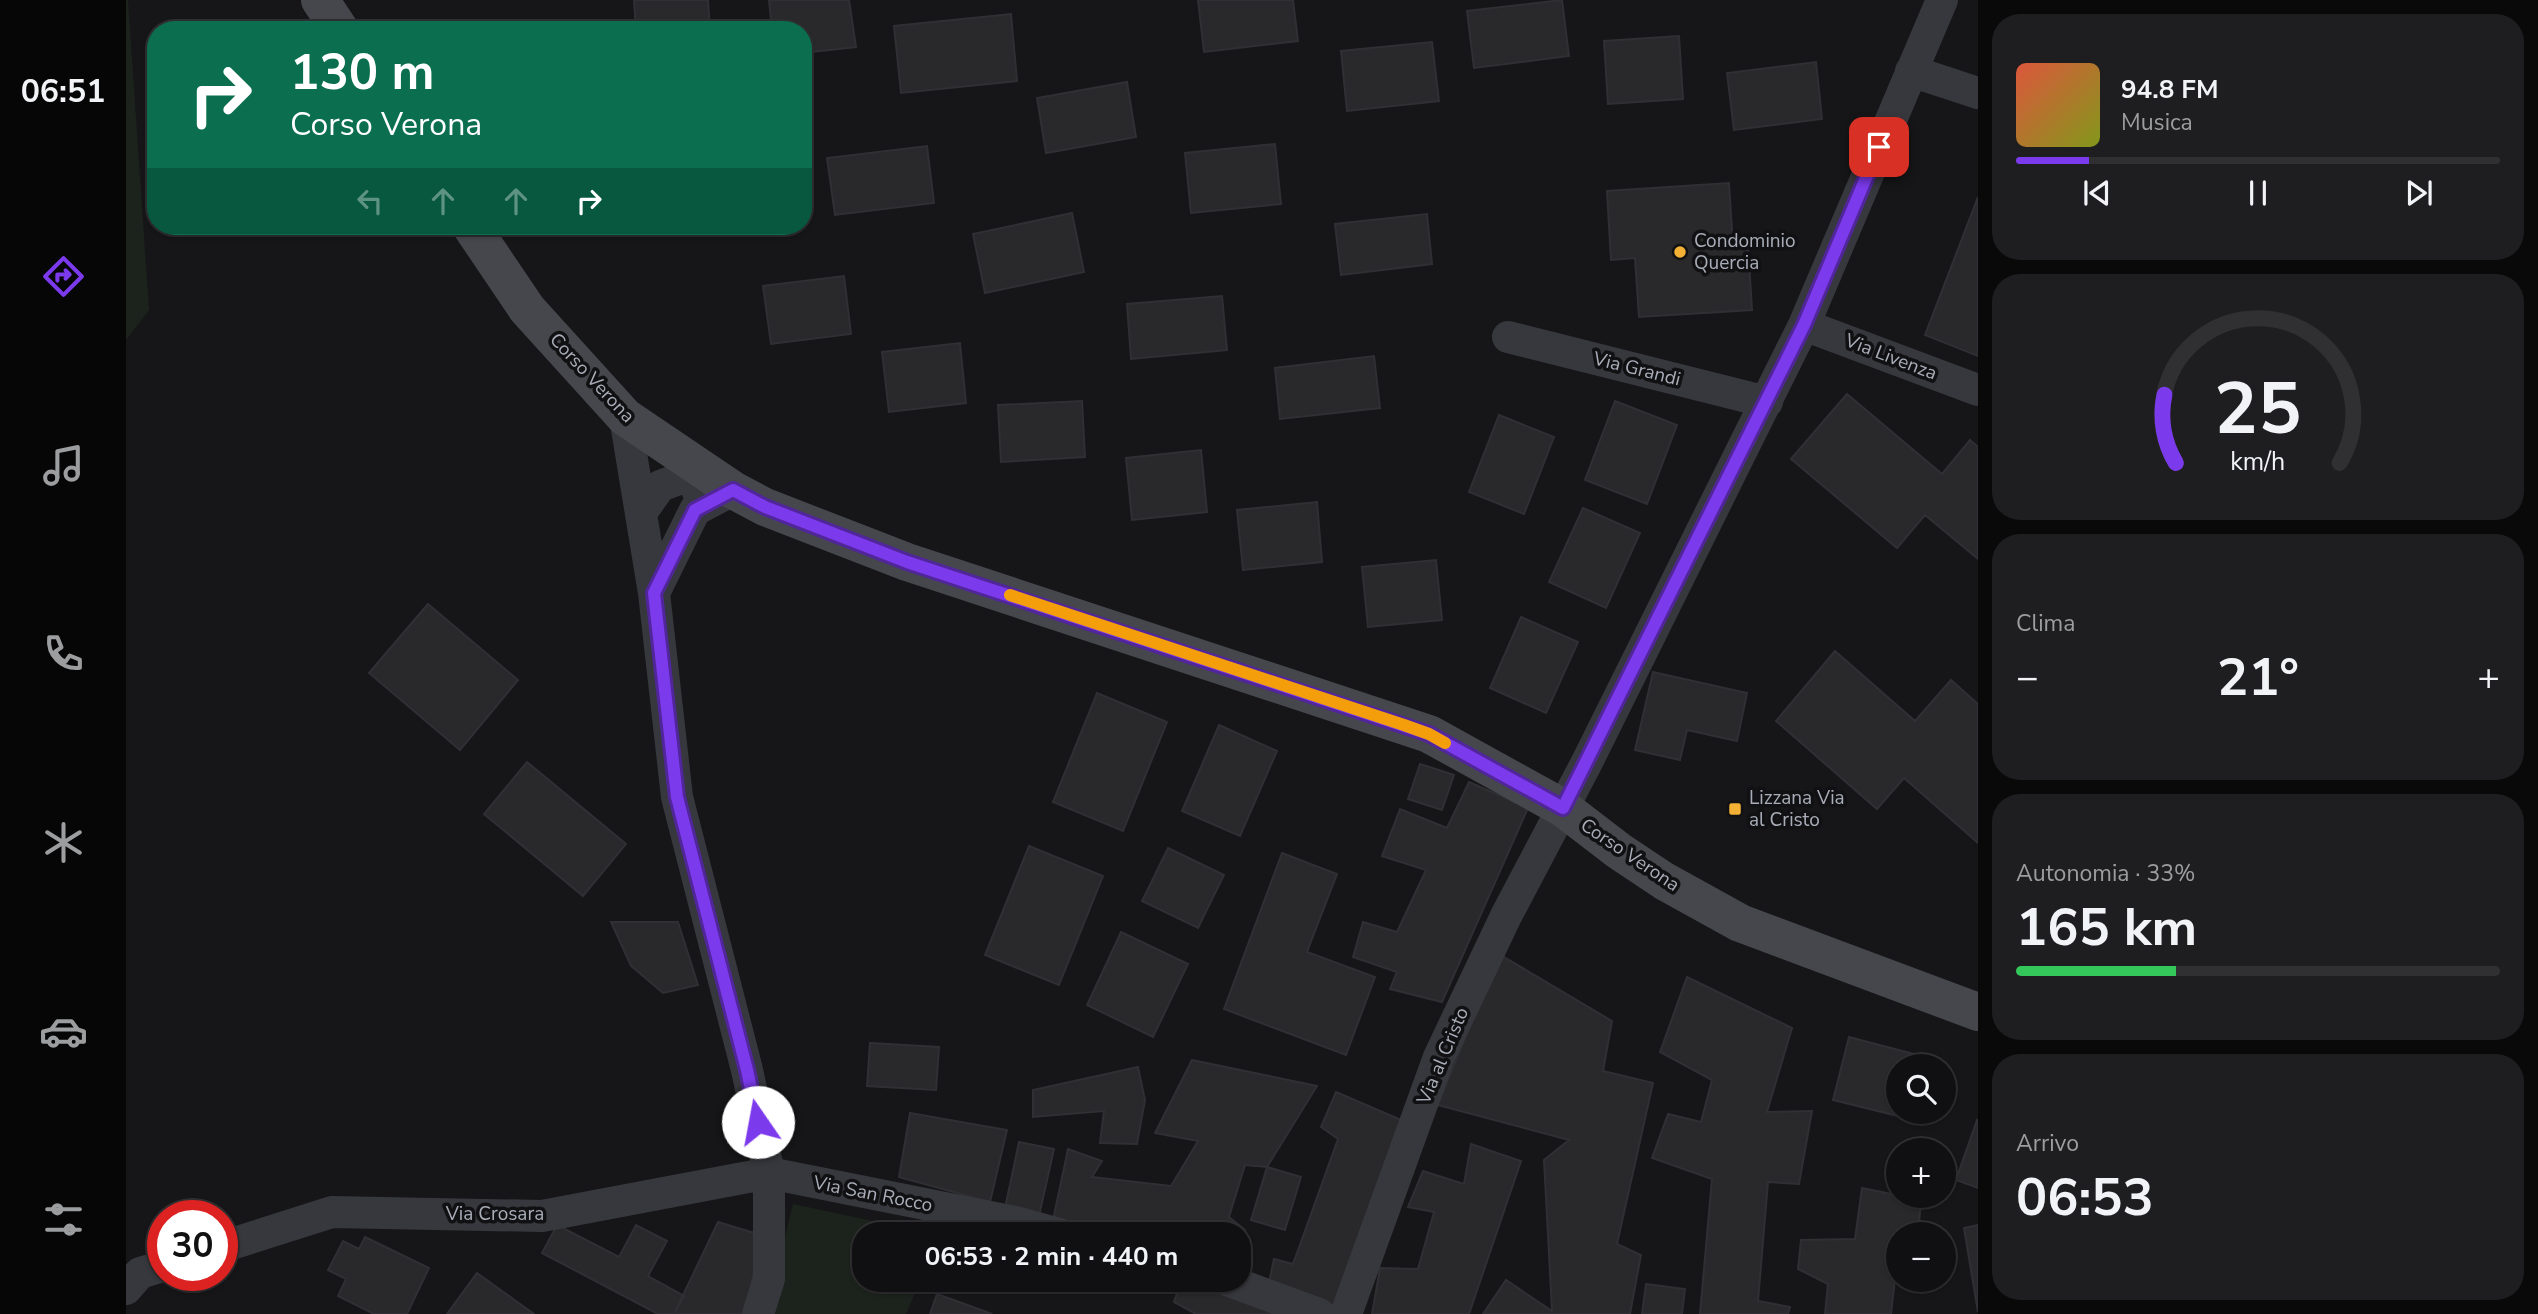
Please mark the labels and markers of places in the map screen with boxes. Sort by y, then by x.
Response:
pin [1849,117,1909,177]
place label: Condominio Quercia [1694,228,1796,276]
marker: Condominio Quercia [1672,244,1688,260]
place label: Lizzana Via al Cristo [1749,785,1845,833]
marker: Lizzana Via al Cristo [1727,801,1743,817]

